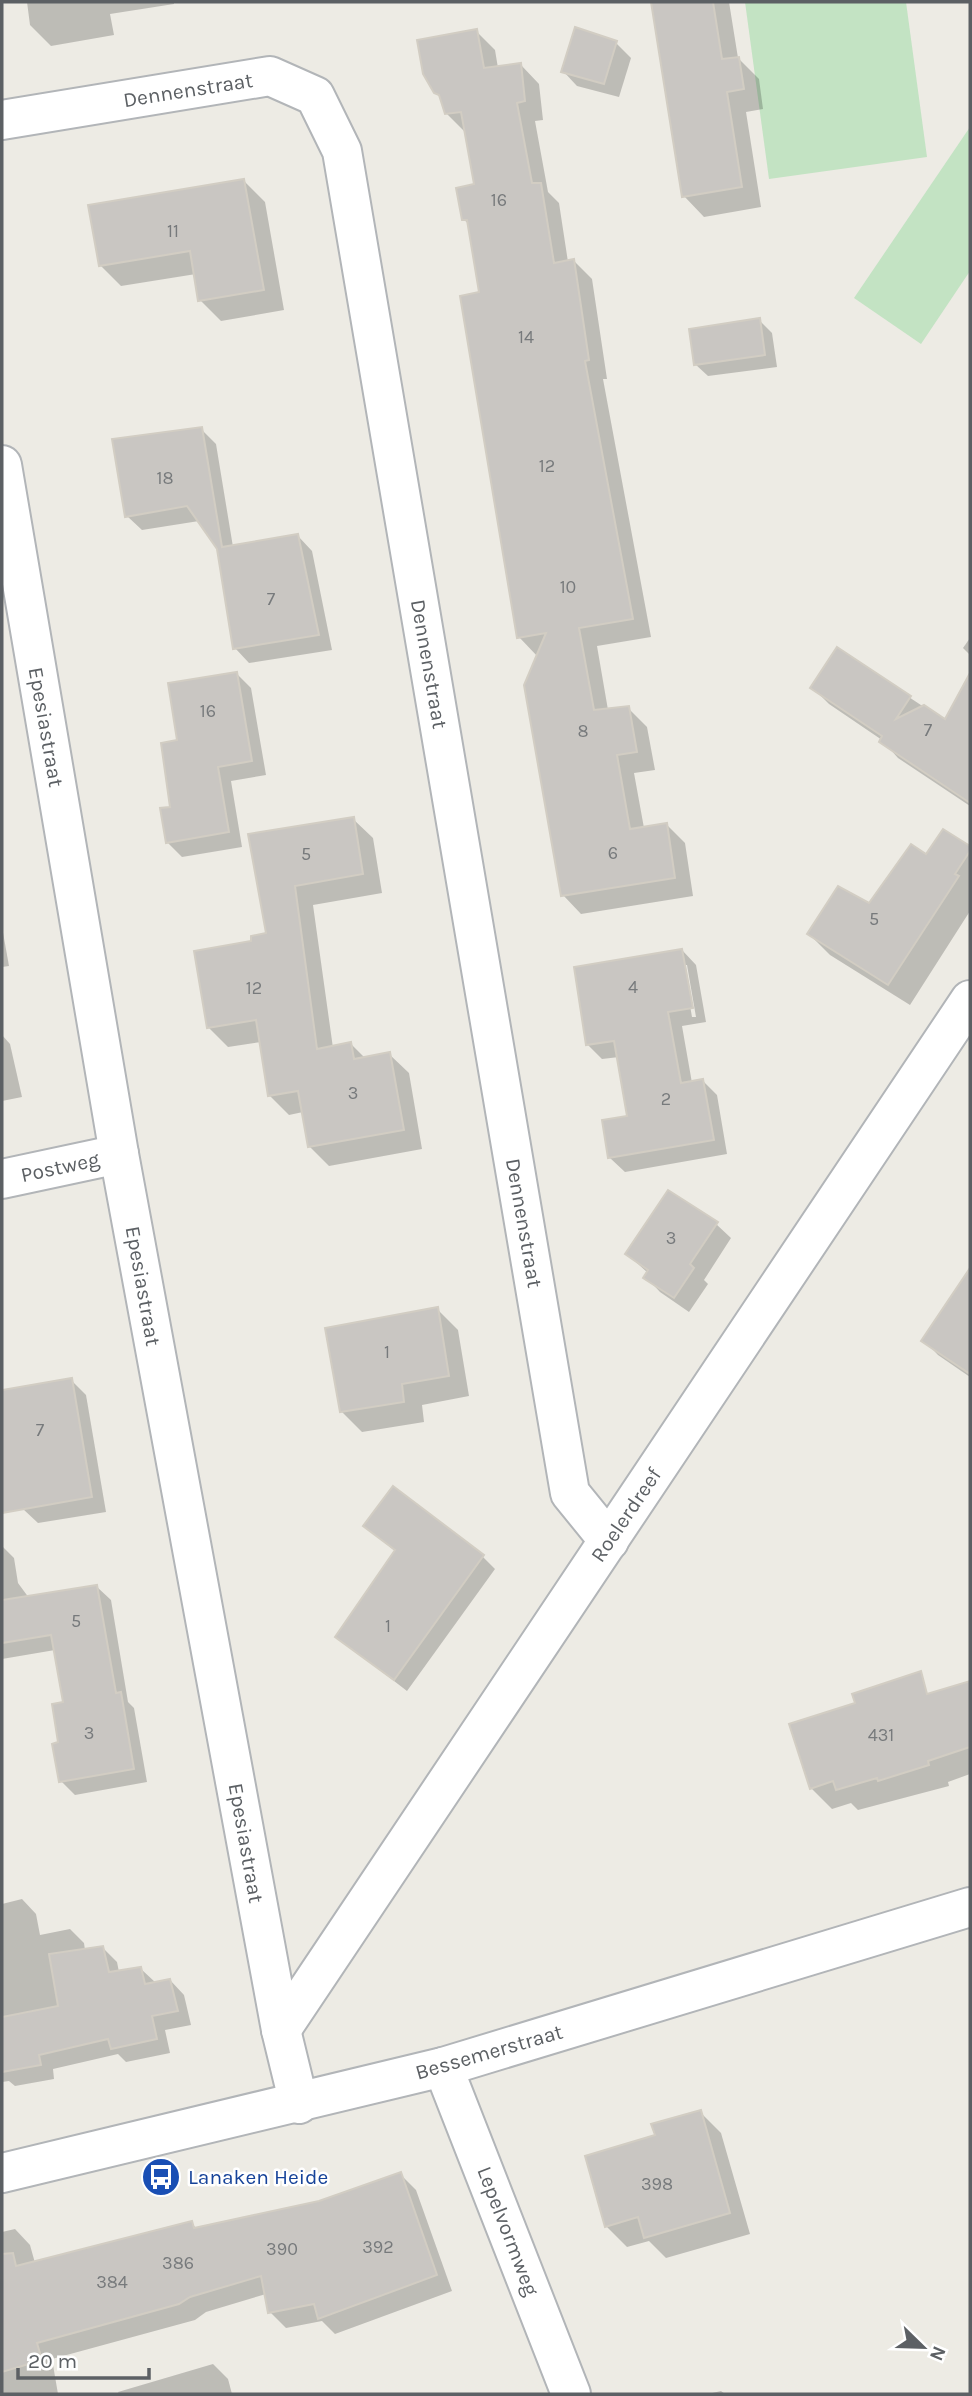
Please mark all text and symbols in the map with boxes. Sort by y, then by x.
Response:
street label: Dennenstraat [121,68,255,112]
house number: 16 [491,189,507,211]
house number: 11 [167,220,179,242]
house number: 14 [518,326,534,348]
house number: 12 [539,455,555,477]
house number: 18 [156,467,174,489]
house number: 10 [560,576,576,598]
house number: 7 [267,588,276,610]
street label: Dennenstraat [406,597,452,731]
street label: Epesiastraat [24,665,68,789]
house number: 16 [200,700,216,722]
house number: 7 [924,719,933,741]
house number: 8 [577,720,589,742]
house number: 6 [608,842,618,864]
house number: 5 [301,843,311,865]
house number: 5 [869,908,879,930]
house number: 4 [628,976,638,998]
house number: 12 [246,977,262,999]
house number: 3 [348,1082,358,1104]
house number: 2 [661,1088,671,1110]
street label: Postweg [18,1147,102,1187]
street label: Dennenstraat [501,1156,547,1290]
street label: Epesiastraat [121,1224,165,1348]
house number: 3 [666,1227,676,1249]
house number: 1 [384,1341,390,1363]
house number: 7 [36,1419,45,1441]
street label: Roelerdreef [586,1463,667,1567]
house number: 5 [71,1610,81,1632]
house number: 1 [385,1615,391,1637]
house number: 3 [84,1722,94,1744]
house number: 431 [868,1724,894,1746]
street label: Epesiastraat [224,1781,268,1905]
street label: Bessemerstraat [413,2019,566,2085]
bus stop icon: Lanaken Heide [140,2156,182,2198]
street label: Lepelvormweg [472,2163,544,2299]
place label: Lanaken Heide [188,2165,328,2189]
house number: 398 [641,2173,673,2195]
house number: 392 [362,2236,394,2258]
house number: 390 [266,2238,298,2260]
house number: 386 [162,2252,194,2274]
house number: 384 [96,2271,128,2293]
north arrow [888,2312,958,2382]
scale bar [18,2336,149,2380]
text: N [925,2343,951,2364]
text: 20 m [28,2349,77,2373]

